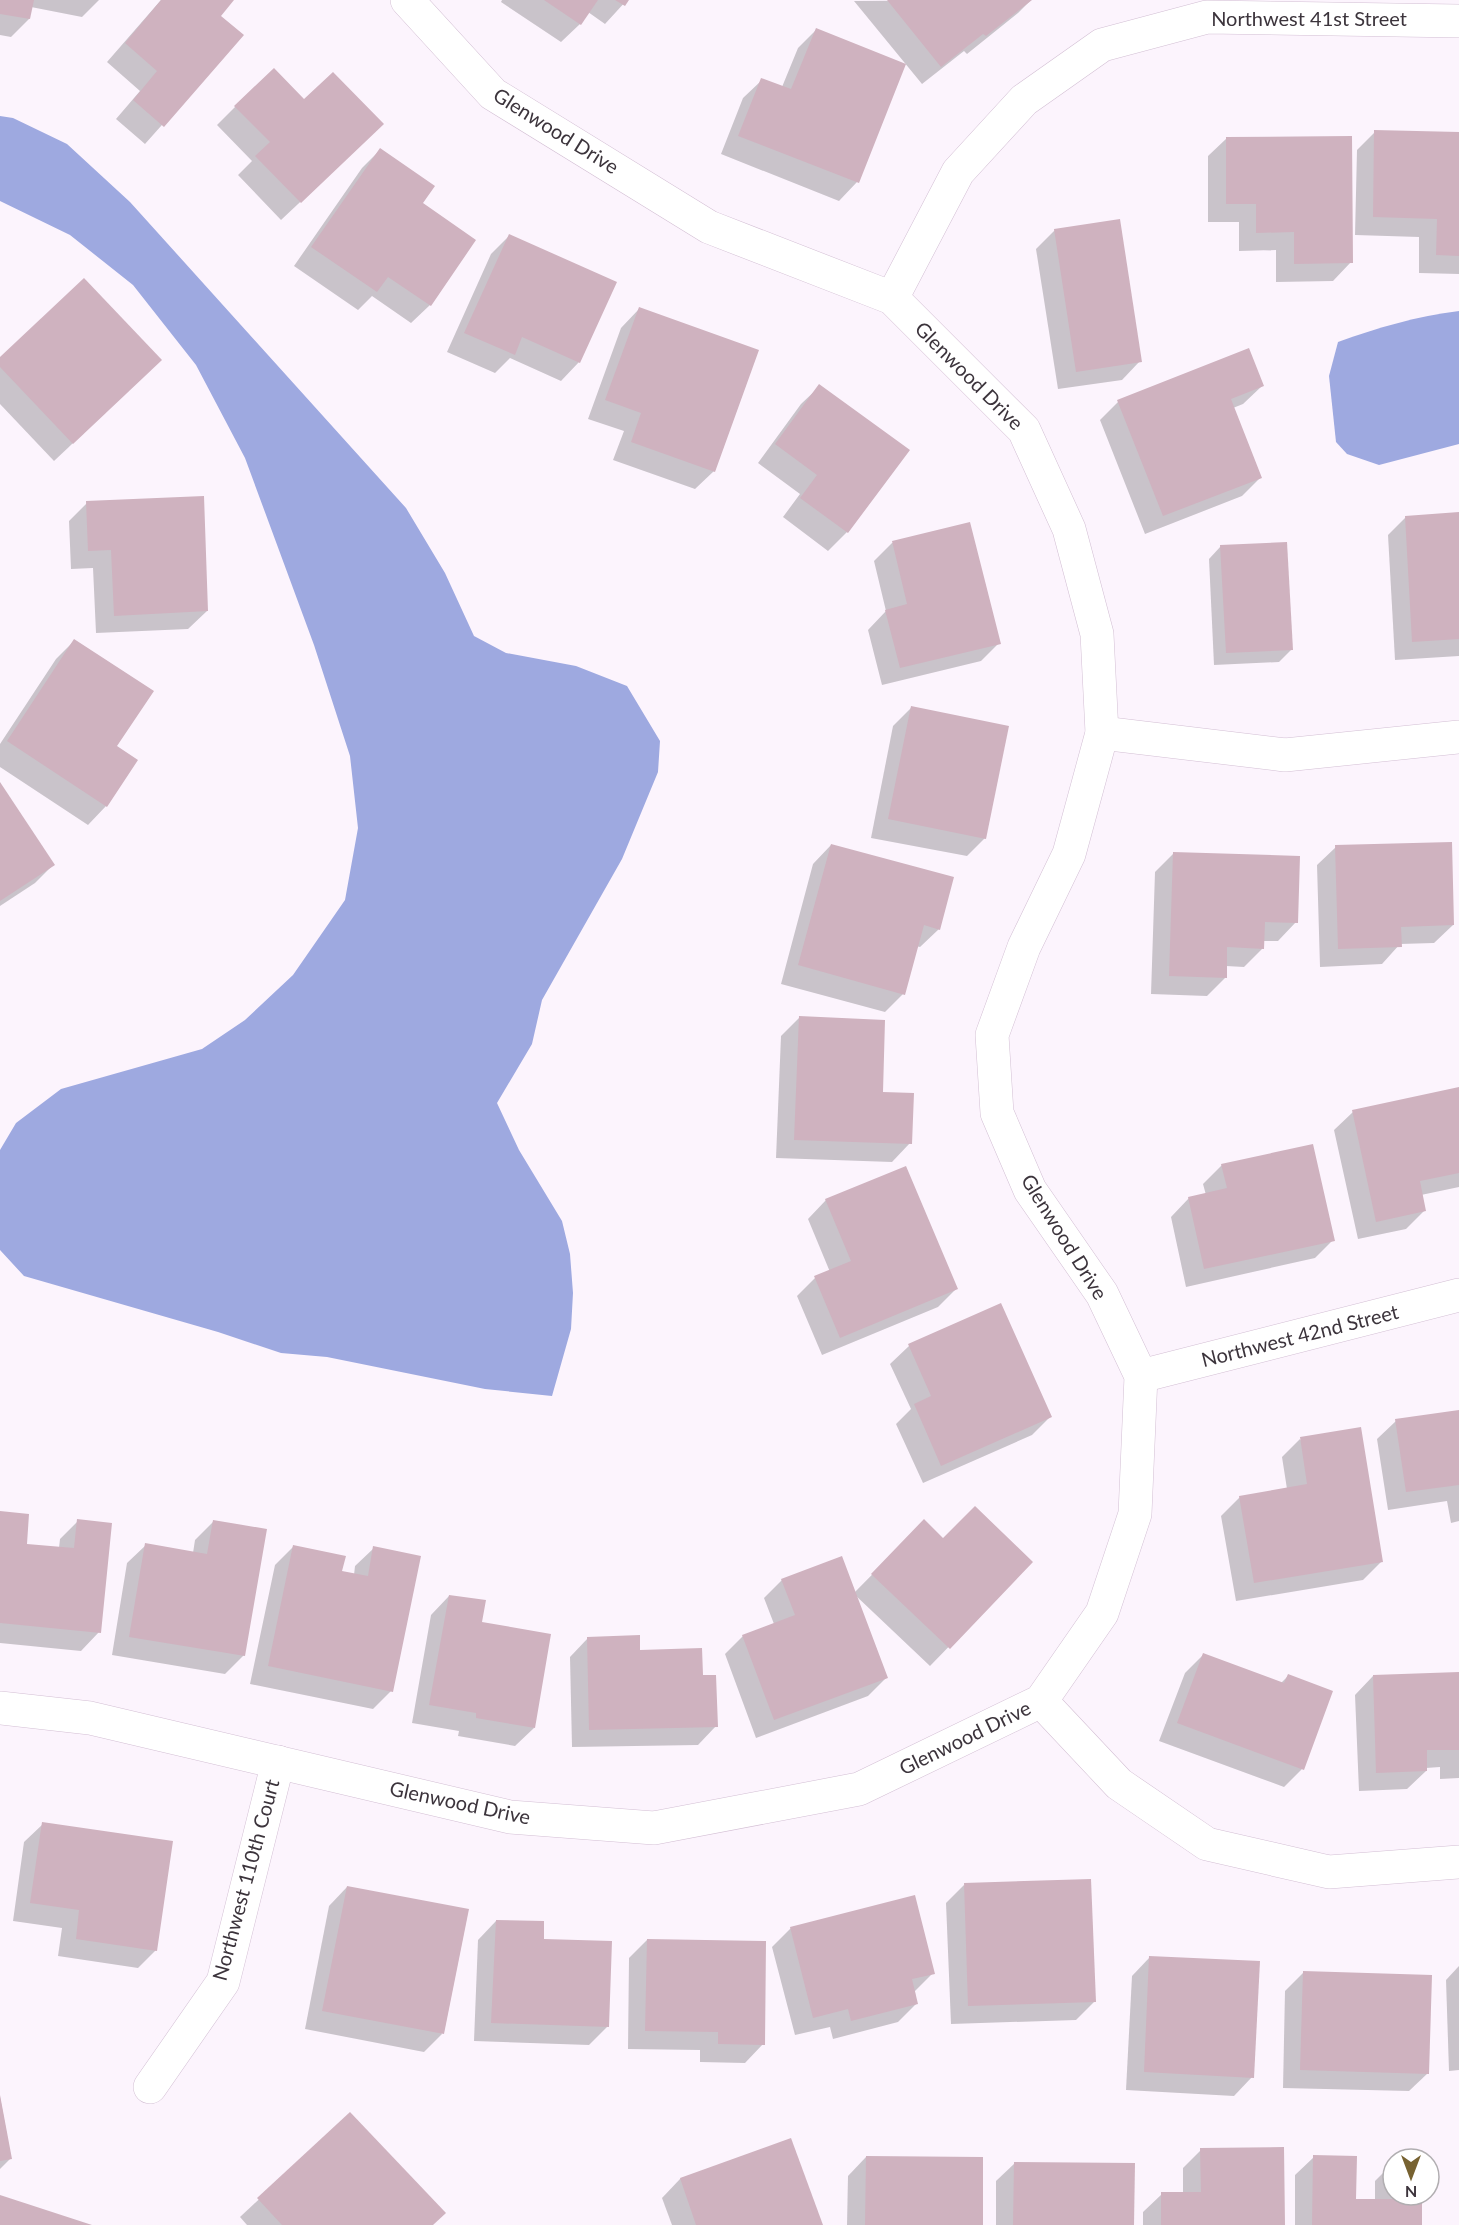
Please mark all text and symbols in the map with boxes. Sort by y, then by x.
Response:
street label: Northwest 41st Street [1211,6,1407,30]
street label: Glenwood Drive [489,82,624,178]
street label: Glenwood Drive [911,316,1029,434]
street label: Glenwood Drive [1017,1169,1113,1304]
street label: Northwest 42nd Street [1199,1299,1401,1371]
street label: Glenwood Drive [895,1695,1034,1779]
street label: Glenwood Drive [388,1775,533,1829]
street label: Northwest 110th Court [207,1777,283,1983]
north arrow [1381,2147,1441,2207]
text: N [1405,2183,1417,2202]

